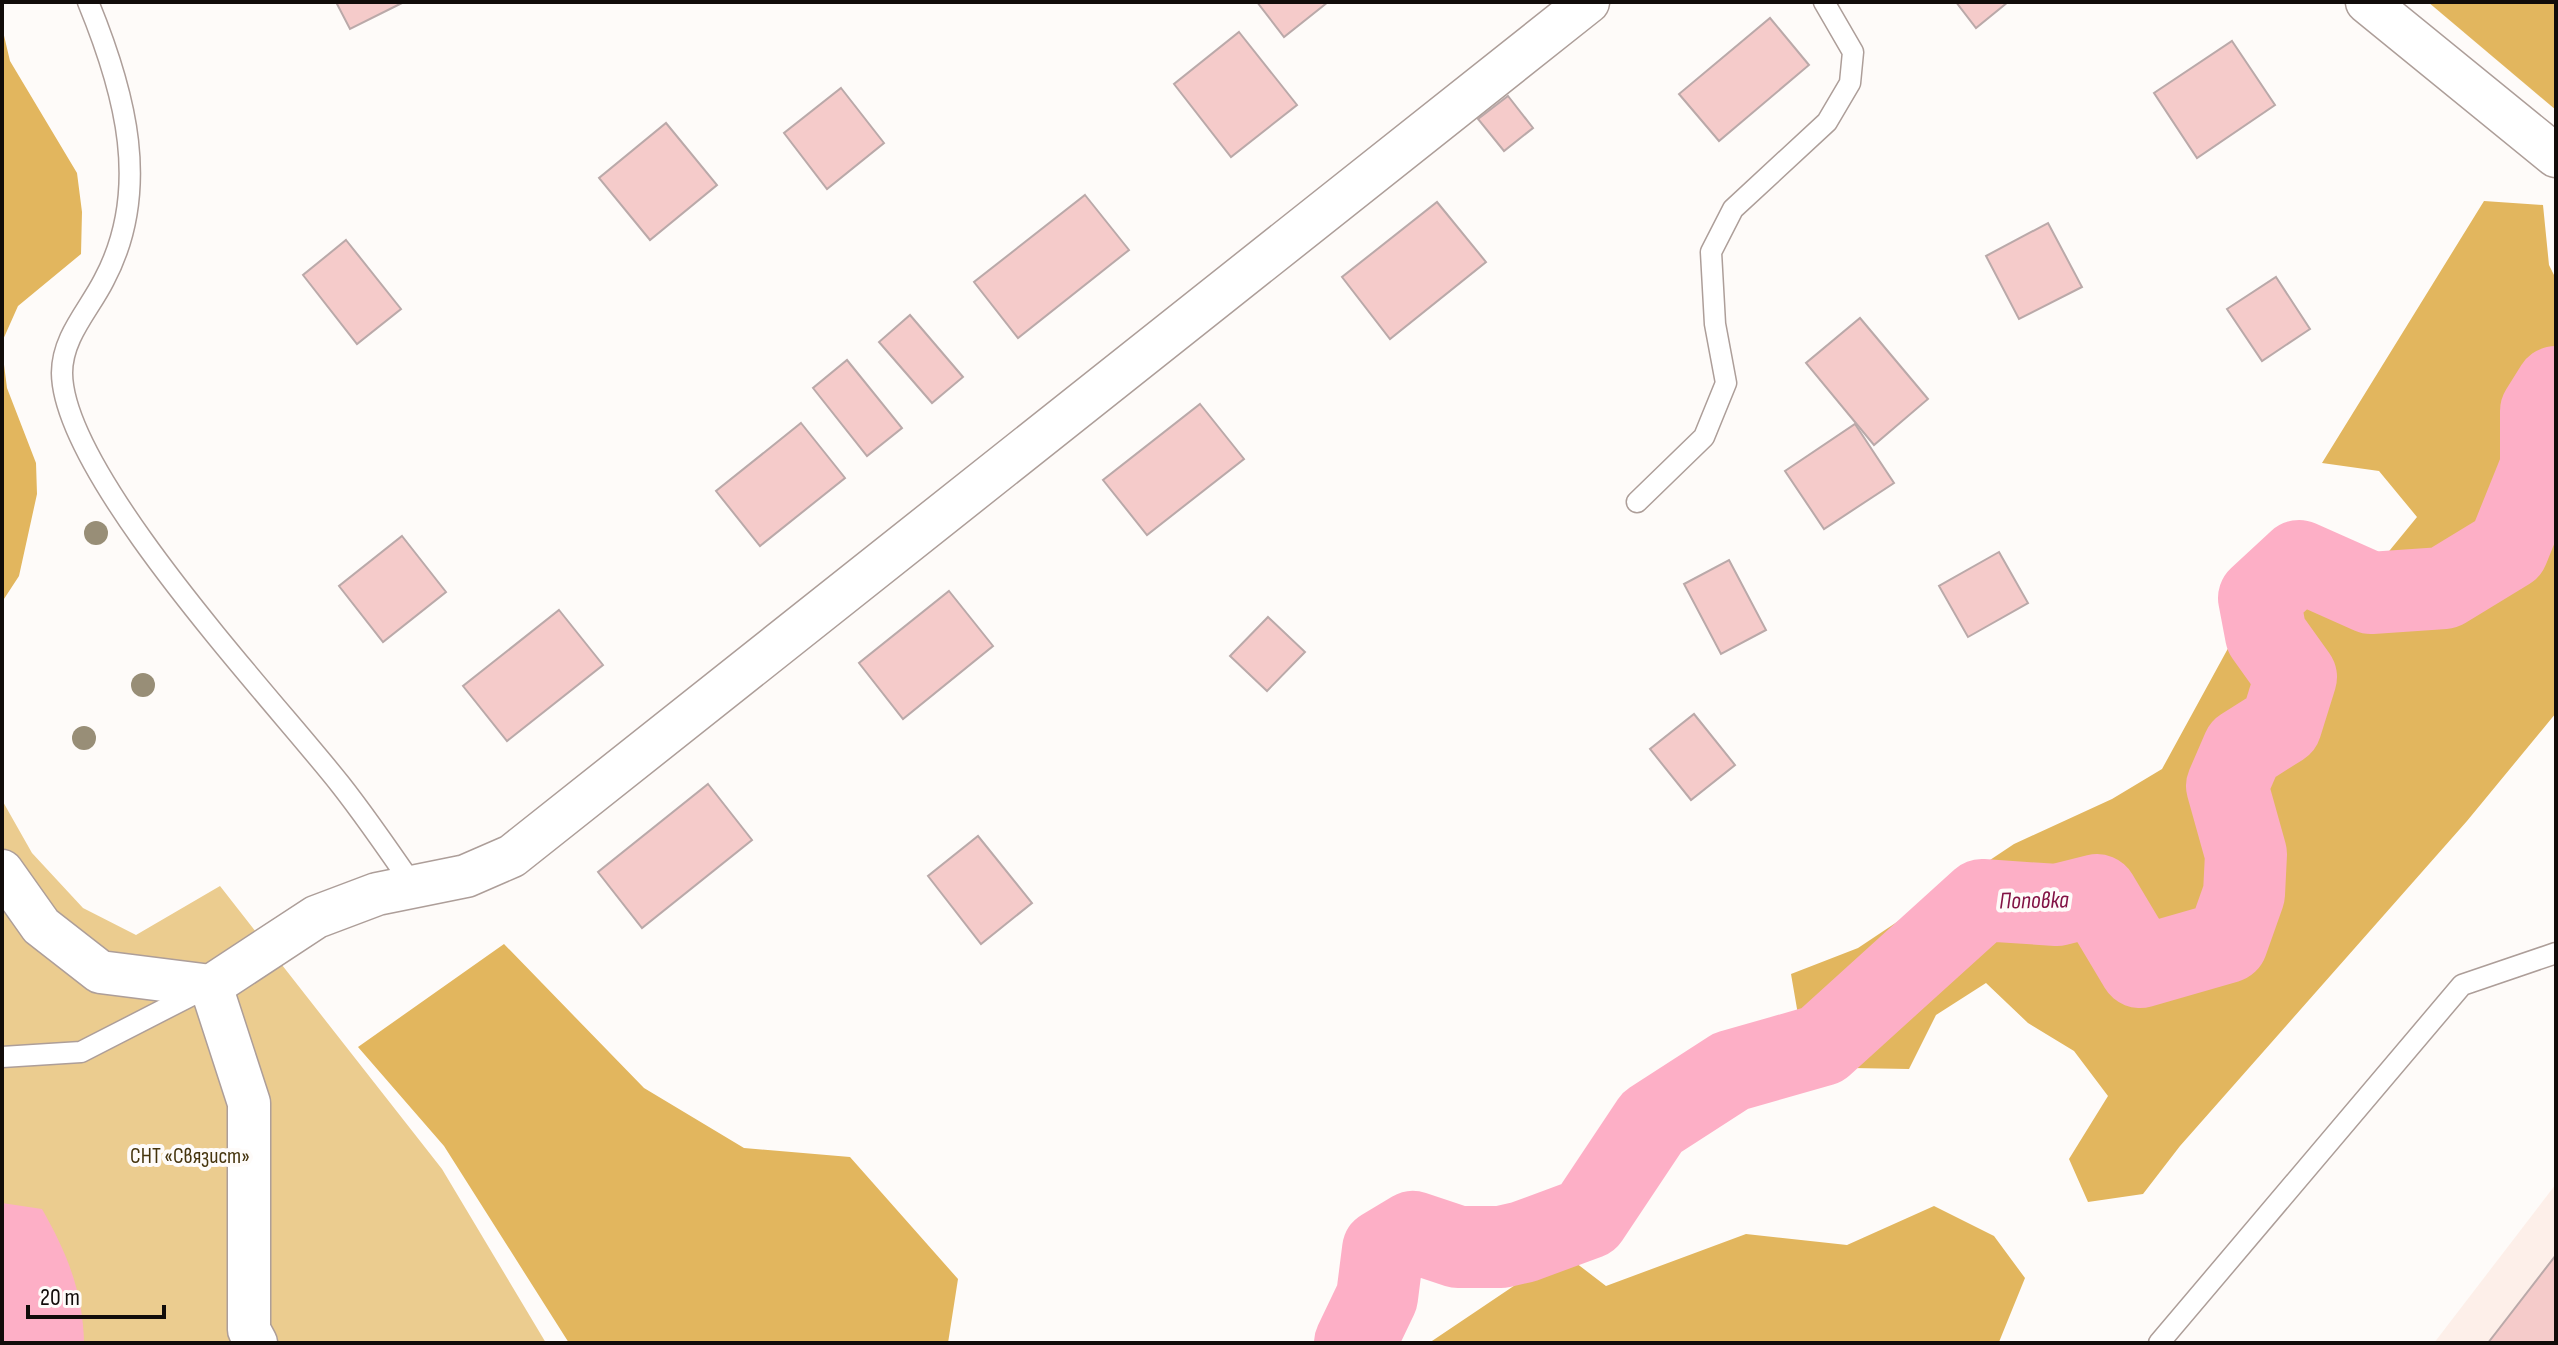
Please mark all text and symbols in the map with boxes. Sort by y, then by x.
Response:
water label: Поповка [1999,885,2069,916]
park label: СНТ «Связист» [130,1143,250,1170]
scale bar [28,1269,164,1319]
text: 20 m [40,1283,80,1312]

